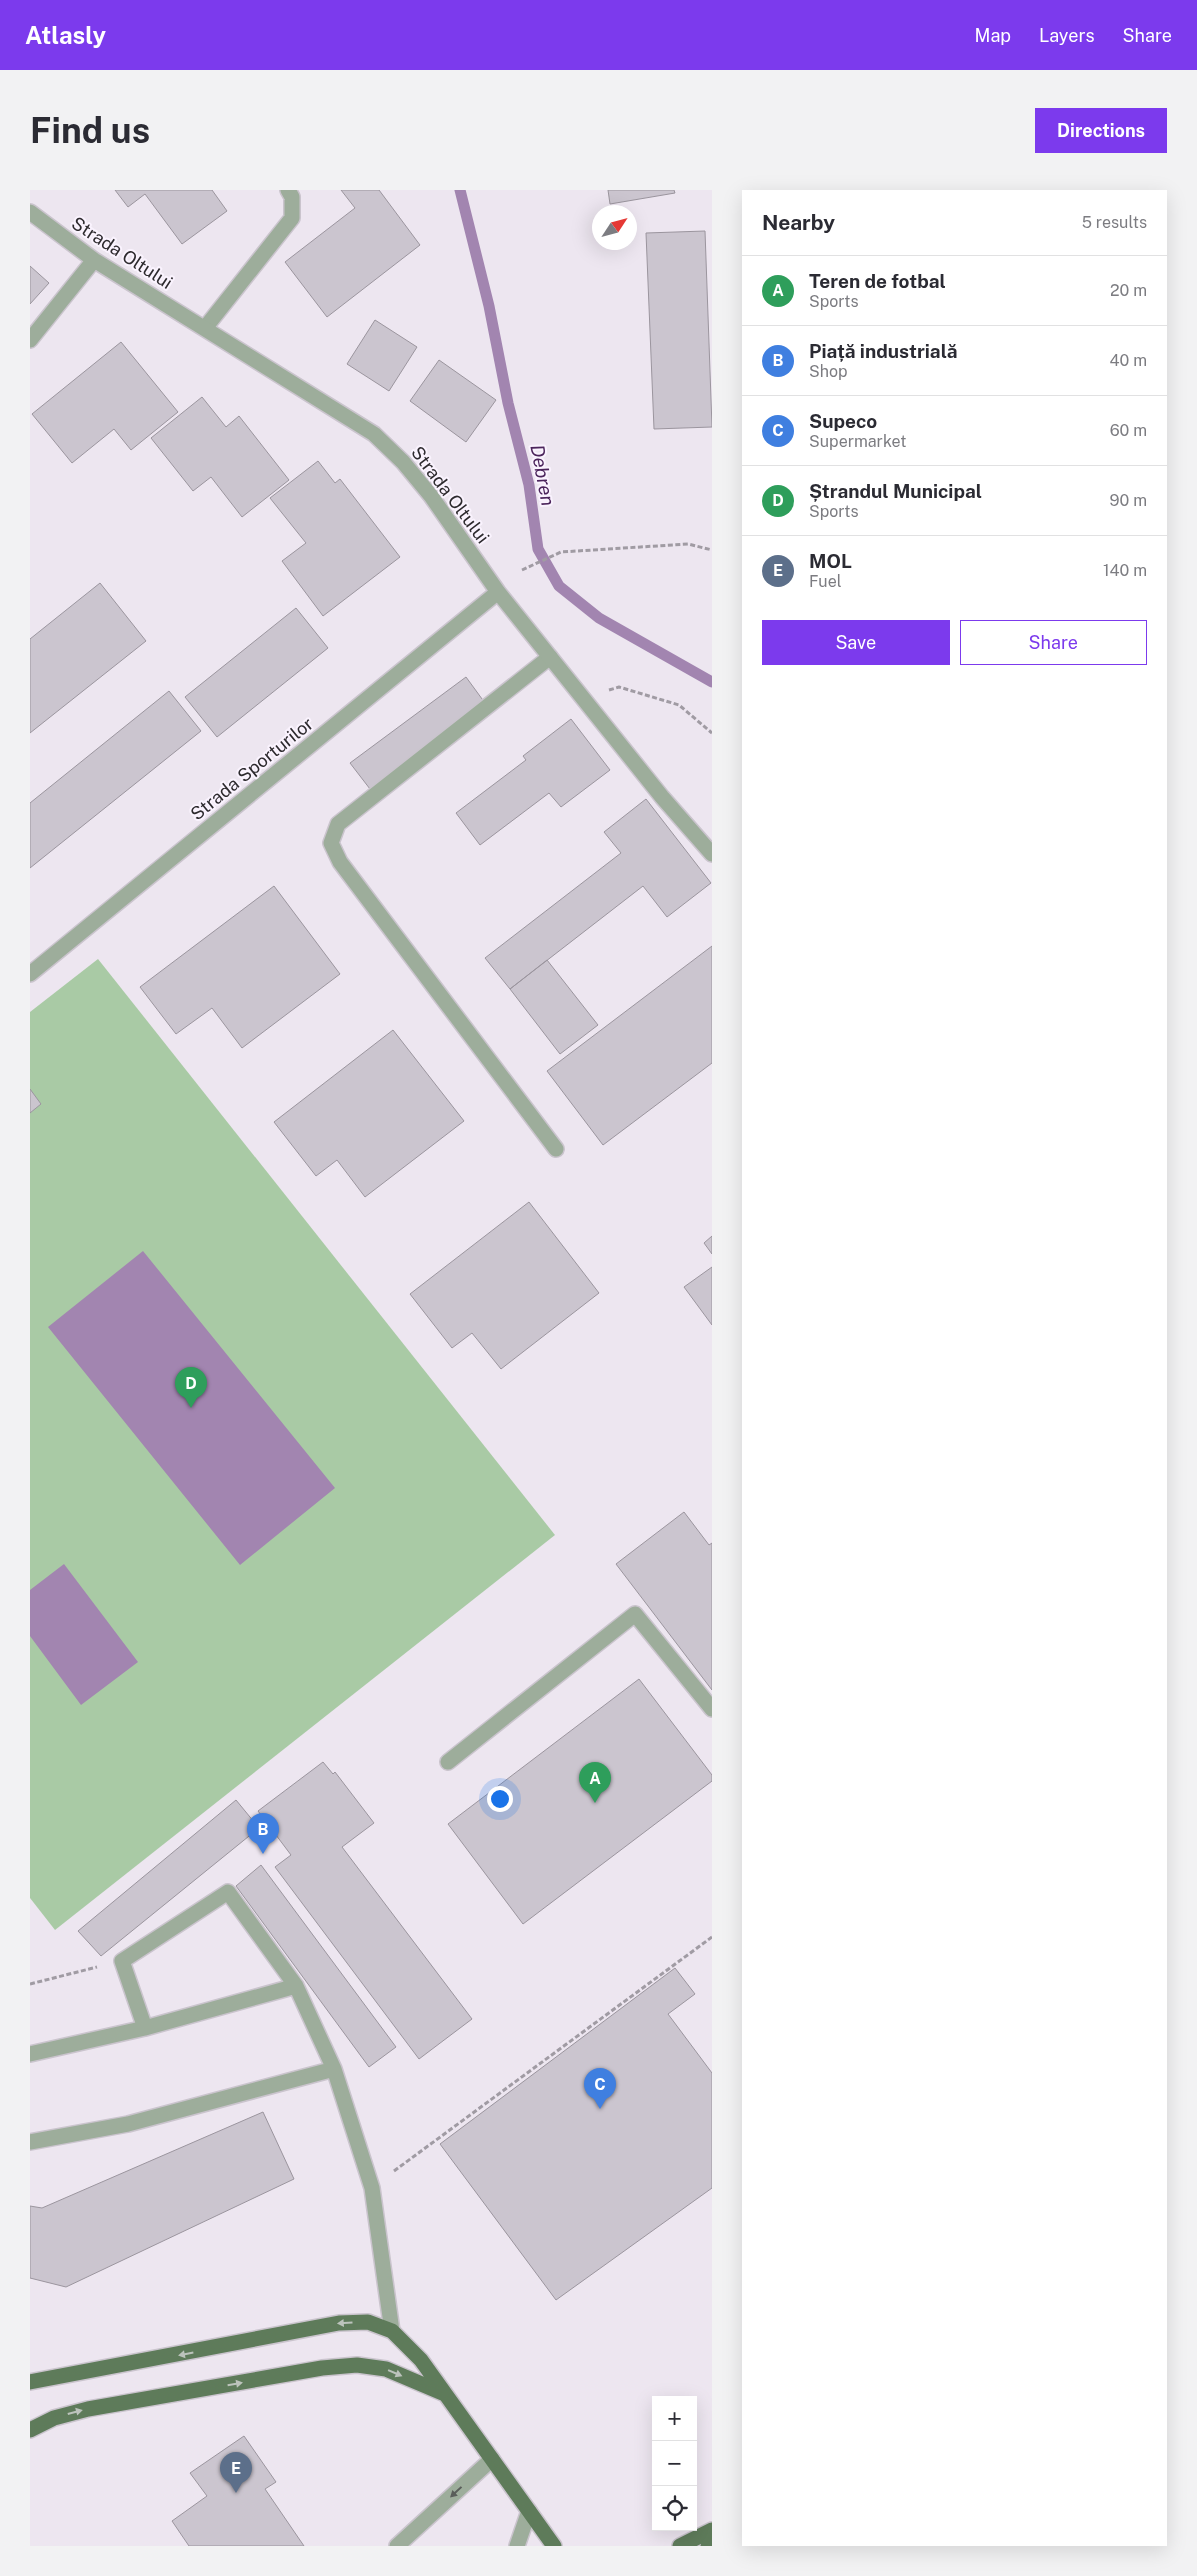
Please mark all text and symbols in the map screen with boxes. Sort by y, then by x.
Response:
text: Atlasly [25,21,106,49]
text: Map [975,25,1011,46]
text: Layers [1039,25,1095,46]
text: Share [1123,25,1172,46]
button: Directions [1035,108,1167,153]
text: Find us [30,110,150,151]
north arrow [592,205,637,250]
text: Nearby [762,210,835,235]
street label: Strada Oltului [68,212,177,293]
text: 5 results [1082,213,1147,232]
text: Teren de fotbal [809,270,946,292]
text: A [772,281,784,300]
text: 20 m [1110,281,1147,300]
text: Sports [809,292,859,311]
text: Piață industrială [809,340,958,362]
text: B [773,351,783,370]
text: 40 m [1109,351,1147,370]
text: Shop [809,362,848,381]
text: Supeco [809,410,877,432]
text: C [772,421,784,440]
text: 60 m [1110,421,1147,440]
text: Supermarket [809,432,906,451]
street label: Strada Oltului [407,442,494,547]
water label: Debren [526,442,560,508]
text: Ștrandul Municipal [809,480,982,502]
text: D [772,491,784,510]
text: 90 m [1110,491,1147,510]
text: Sports [809,502,859,521]
text: MOL [809,550,852,572]
text: E [773,561,783,580]
text: 140 m [1103,561,1147,580]
text: Fuel [809,572,842,591]
button: Save [762,620,950,665]
button: Share [960,620,1147,665]
street label: Strada Sporturilor [186,713,317,824]
pin: D [175,1367,207,1408]
pin: A [579,1762,611,1803]
your location [487,1786,513,1812]
pin: B [247,1813,279,1854]
pin: C [584,2068,616,2109]
one-way arrow [337,2319,353,2327]
one-way arrow [177,2350,193,2358]
one-way arrow [388,2370,402,2378]
one-way arrow [228,2379,244,2387]
map controls [652,2396,697,2531]
button: + [652,2396,697,2441]
one-way arrow [68,2408,83,2416]
button: − [652,2441,697,2486]
pin: E [220,2452,252,2493]
one-way arrow [450,2486,462,2498]
button: locate [652,2486,697,2531]

